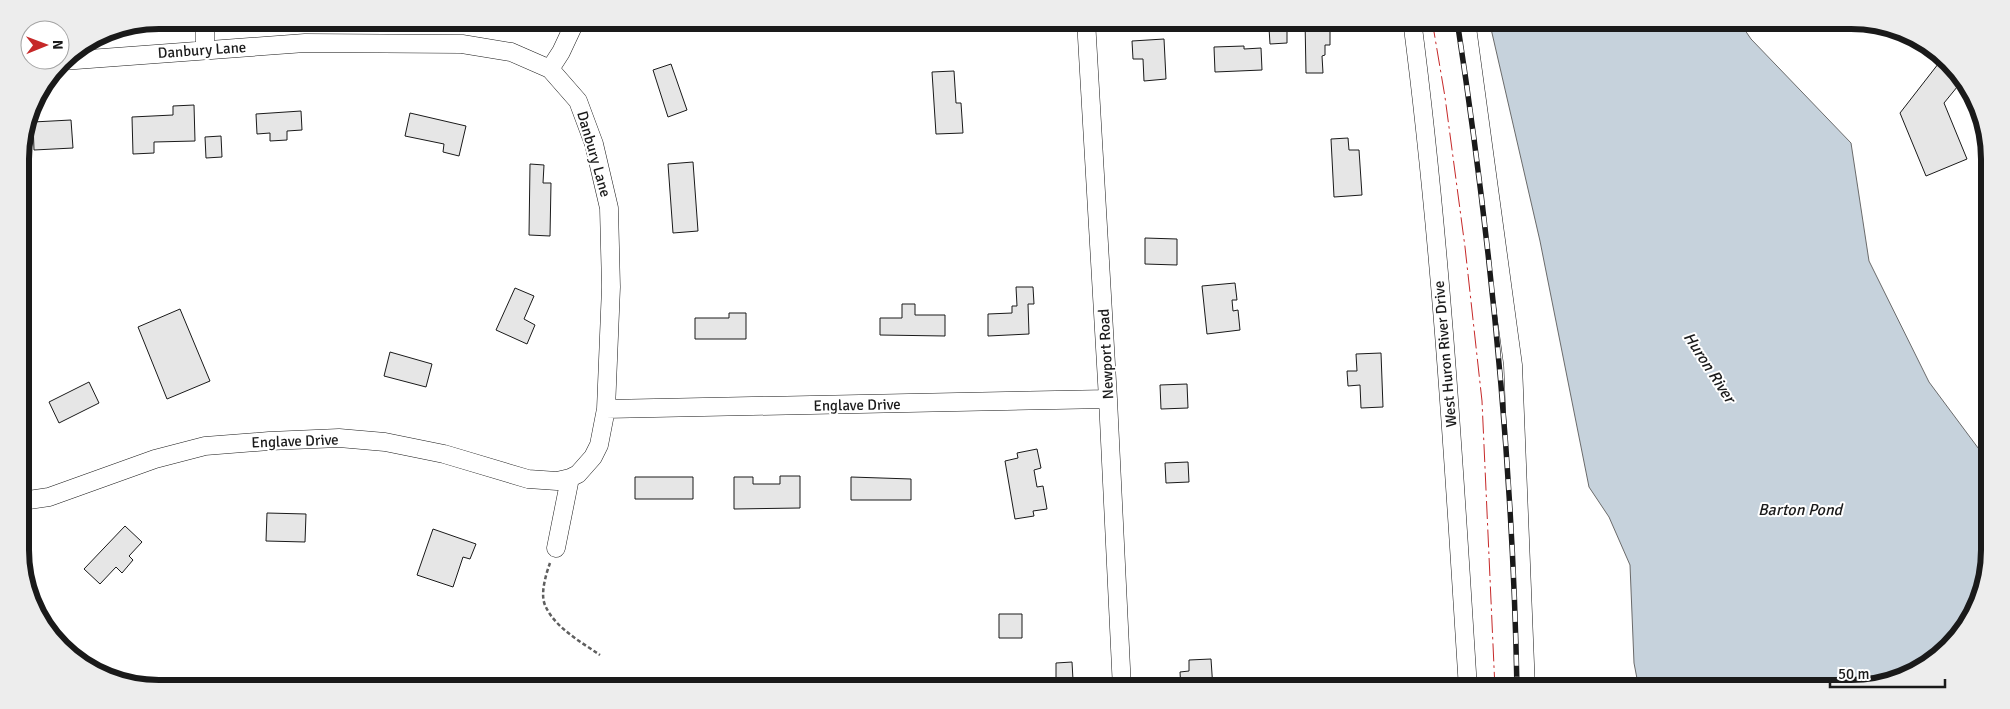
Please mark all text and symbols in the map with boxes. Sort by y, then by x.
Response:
north arrow [20,20,70,70]
street label: Danbury Lane [157,38,247,62]
text: N [49,40,66,50]
street label: Danbury Lane [573,109,615,199]
street label: West Huron River Drive [1430,280,1460,428]
street label: Newport Road [1095,308,1117,400]
water label: Huron River [1679,328,1741,408]
street label: Englave Drive [813,395,901,415]
street label: Englave Drive [251,430,339,452]
water label: Barton Pond [1758,500,1845,520]
scale bar [1830,656,1945,688]
text: 50 m [1838,665,1869,683]

